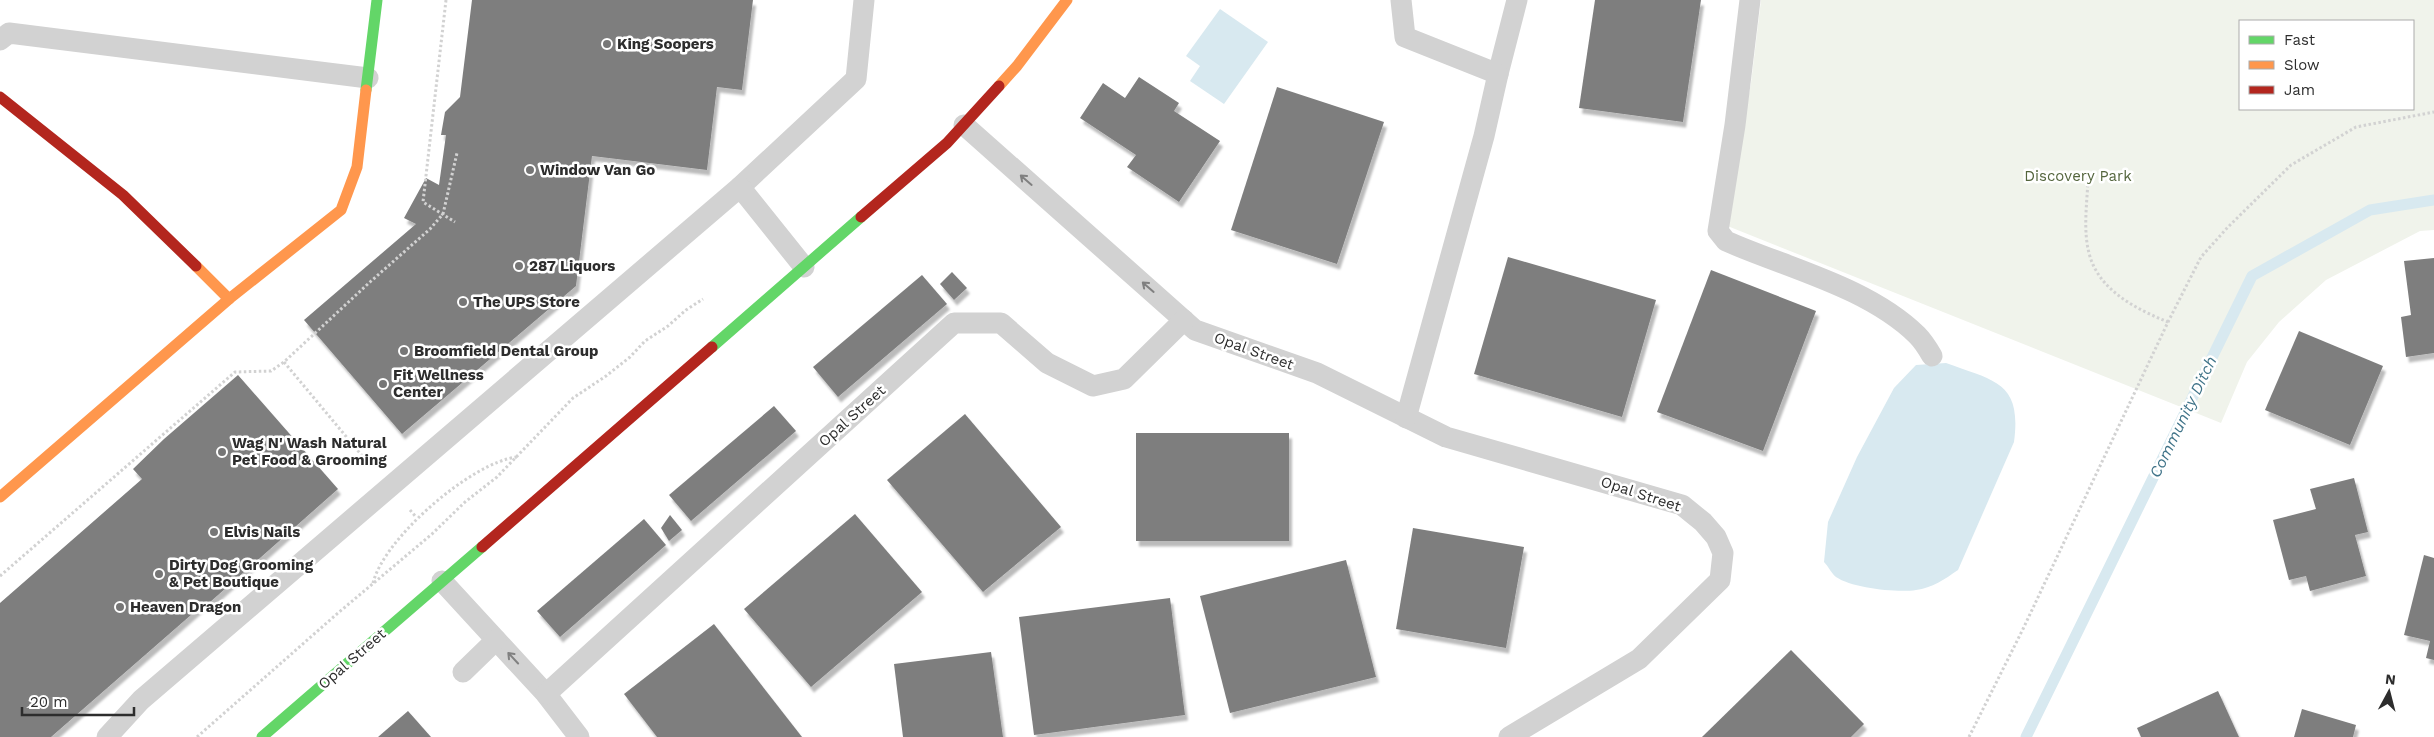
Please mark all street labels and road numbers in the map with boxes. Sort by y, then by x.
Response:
street label: Opal Street [1212,328,1297,374]
street label: Opal Street [815,381,890,451]
street label: Opal Street [1599,473,1684,516]
street label: Opal Street [315,624,390,693]

